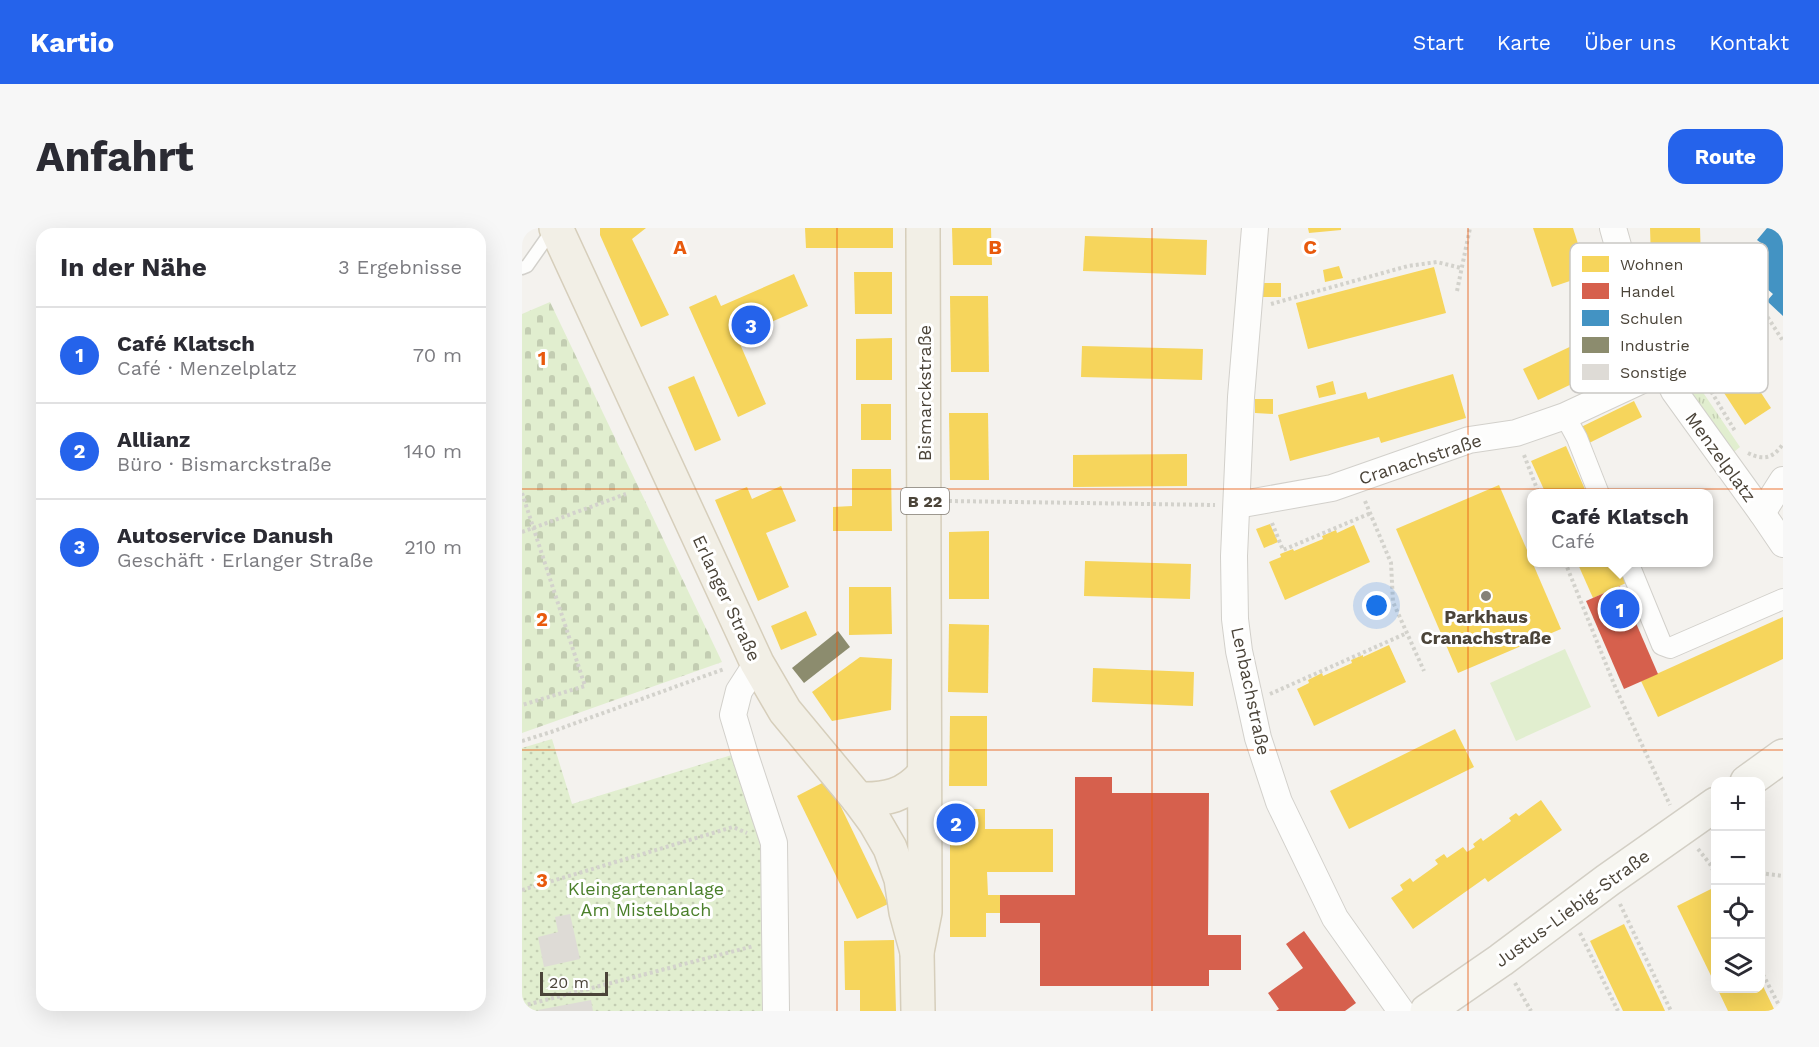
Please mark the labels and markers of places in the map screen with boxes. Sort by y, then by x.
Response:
pin: 3 [732,302,770,348]
pin: 1 [1600,586,1640,632]
marker: Parkhaus Cranachstraße [1479,589,1493,603]
place label: Parkhaus Cranachstraße [1421,606,1551,648]
pin: 2 [936,800,976,846]

